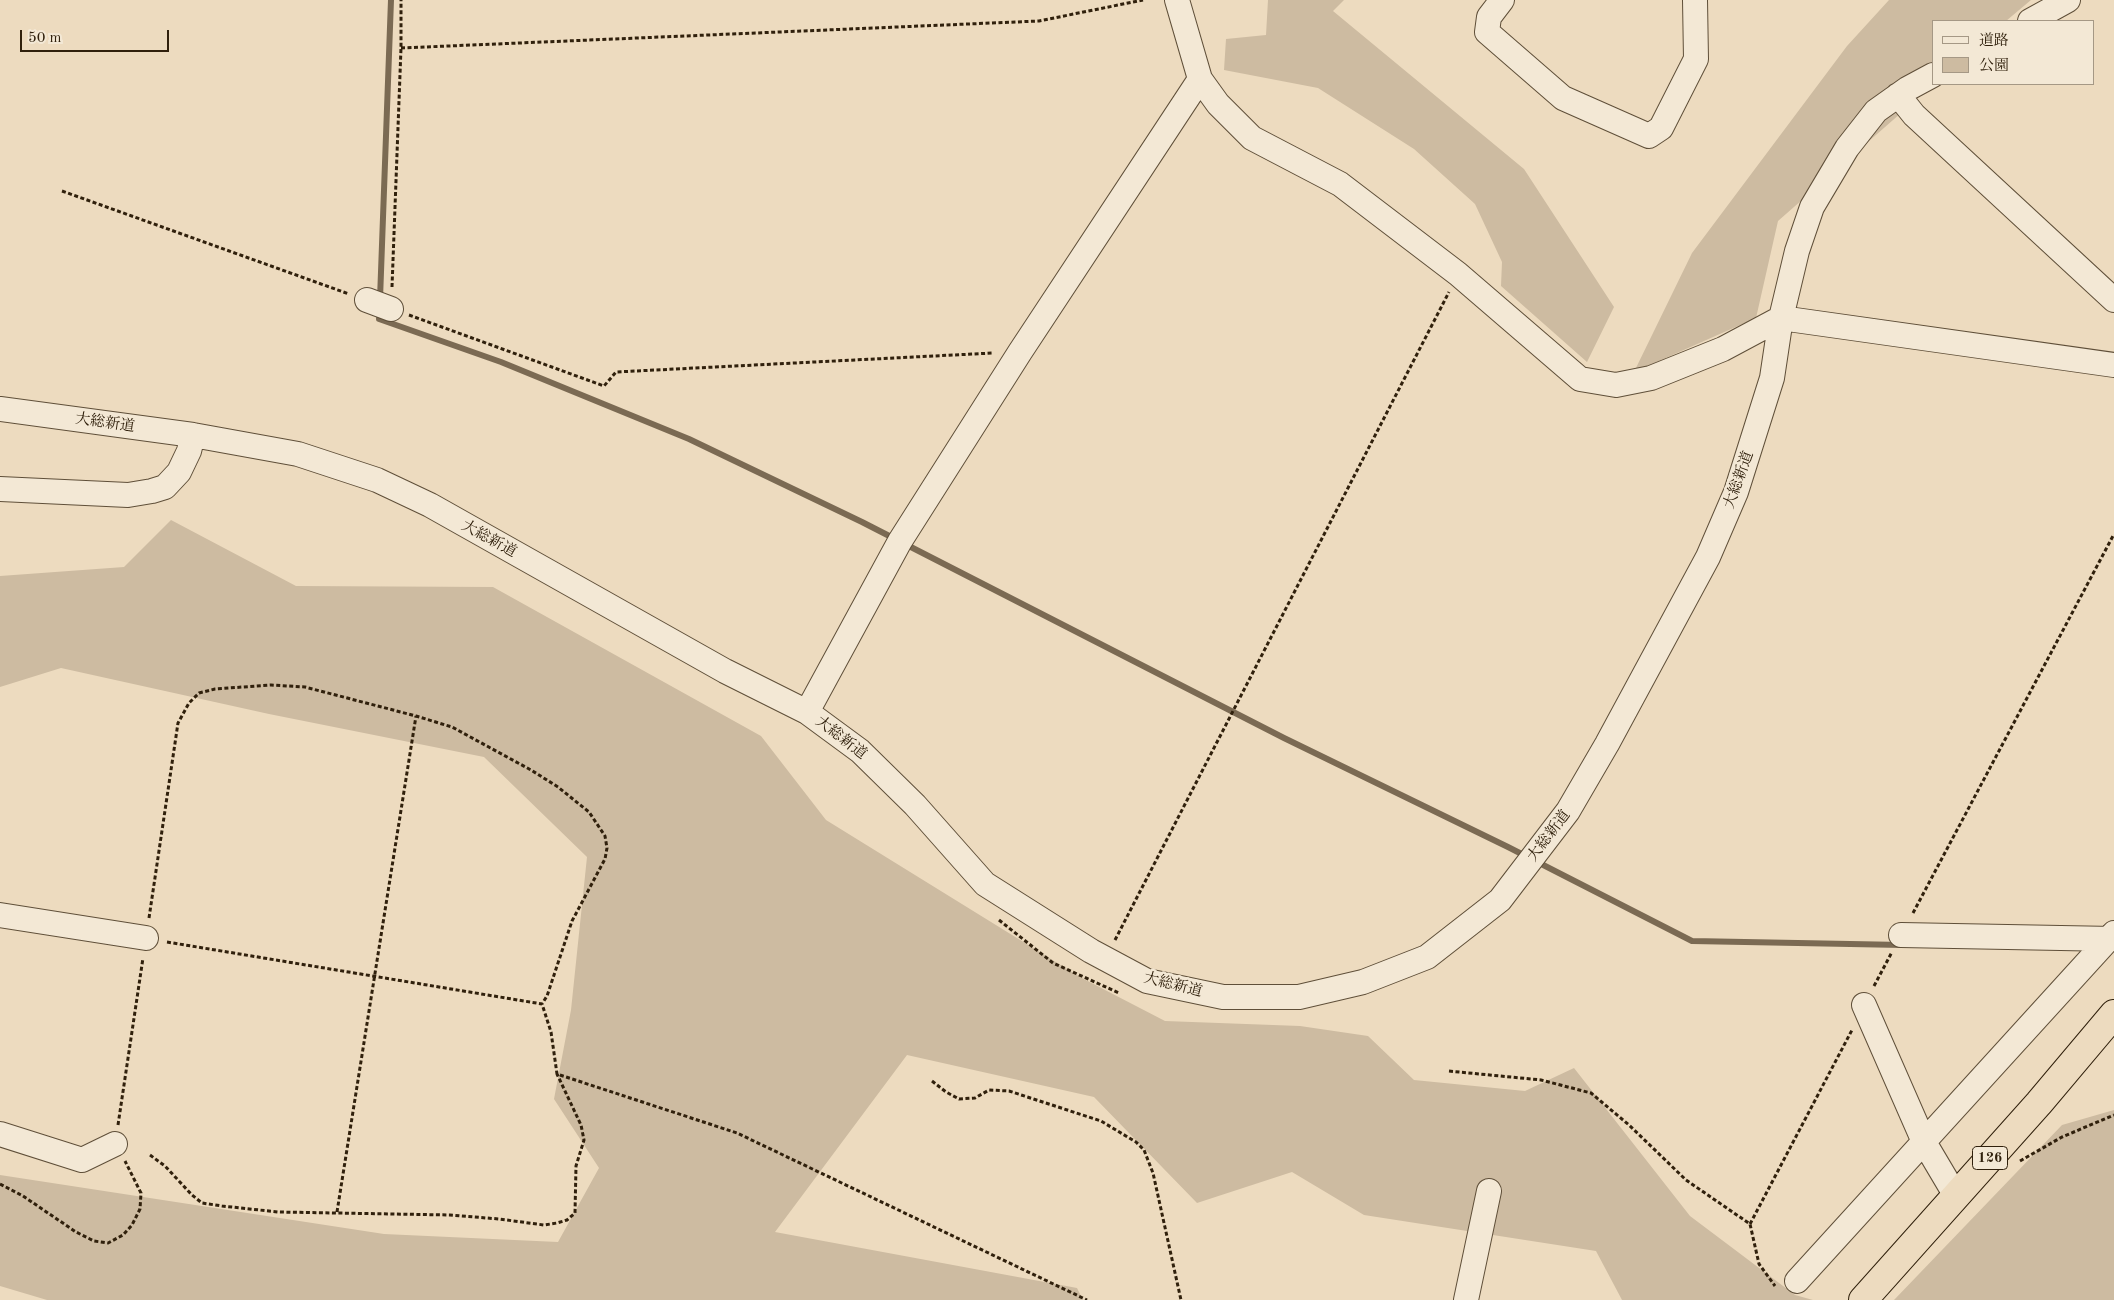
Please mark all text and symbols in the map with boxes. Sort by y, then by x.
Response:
scale bar [22,20,171,52]
legend [1932,20,2094,85]
text: 50 m [28,31,62,46]
text: 道路 [1979,34,2009,49]
text: 公園 [1979,59,2009,74]
street label: 大総新道 [74,410,136,436]
street label: 大総新道 [1720,449,1758,511]
street label: 大総新道 [458,517,520,561]
street label: 大総新道 [812,712,870,764]
street label: 大総新道 [1524,807,1574,865]
street label: 大総新道 [1142,969,1204,1001]
road number: 126 [1972,1146,2008,1170]

